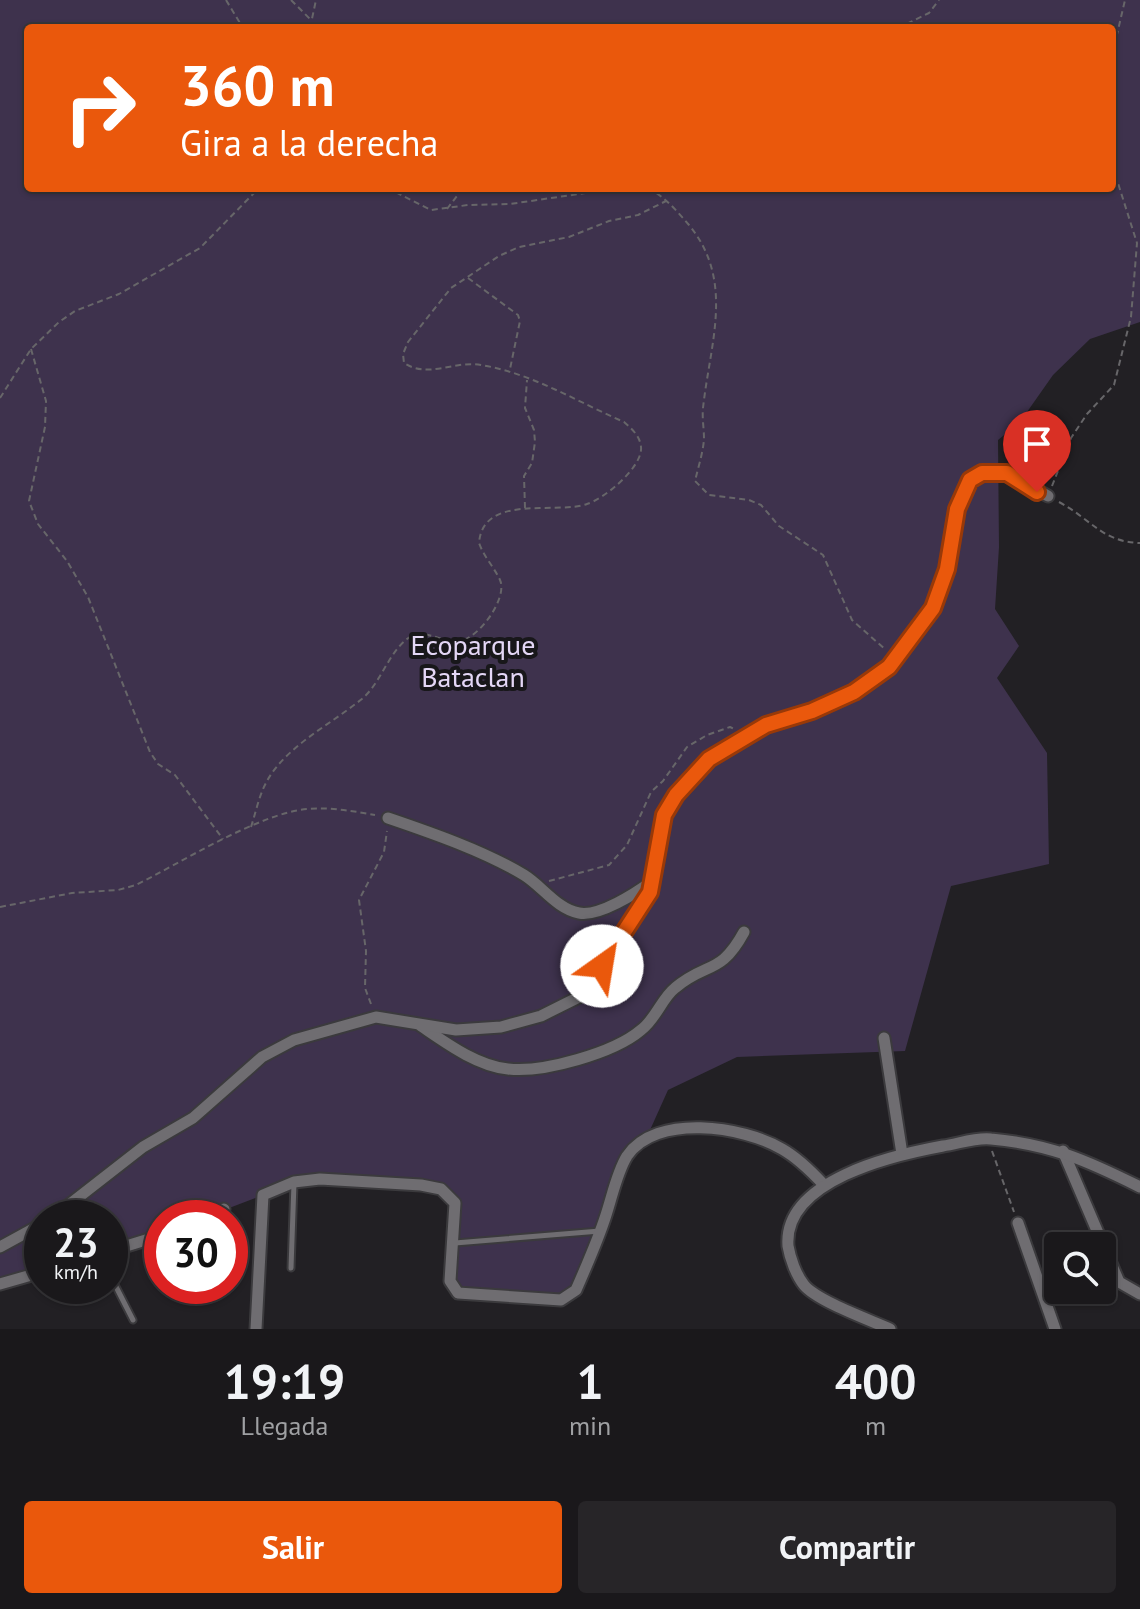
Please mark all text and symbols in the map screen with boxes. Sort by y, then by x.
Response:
text: 360 m [180,49,335,121]
icon: right [48,56,152,160]
text: Gira a la derecha [180,119,438,166]
pin [1003,410,1071,492]
icon: arrive [1015,422,1059,466]
park label: Ecoparque Bataclan [411,626,535,695]
position arrow [560,924,644,1008]
speed limit sign: 30 [144,1200,248,1304]
text: 23 [53,1216,99,1268]
map controls [1044,1232,1116,1304]
button: search [1044,1232,1116,1304]
text: km/h [54,1259,98,1285]
text: 19:19 [224,1350,345,1412]
text: 1 [576,1350,604,1412]
text: 400 [835,1350,916,1412]
text: Llegada [241,1409,328,1442]
text: min [569,1409,611,1442]
text: m [865,1409,886,1442]
button: Salir [24,1501,562,1593]
button: Compartir [578,1501,1116,1593]

